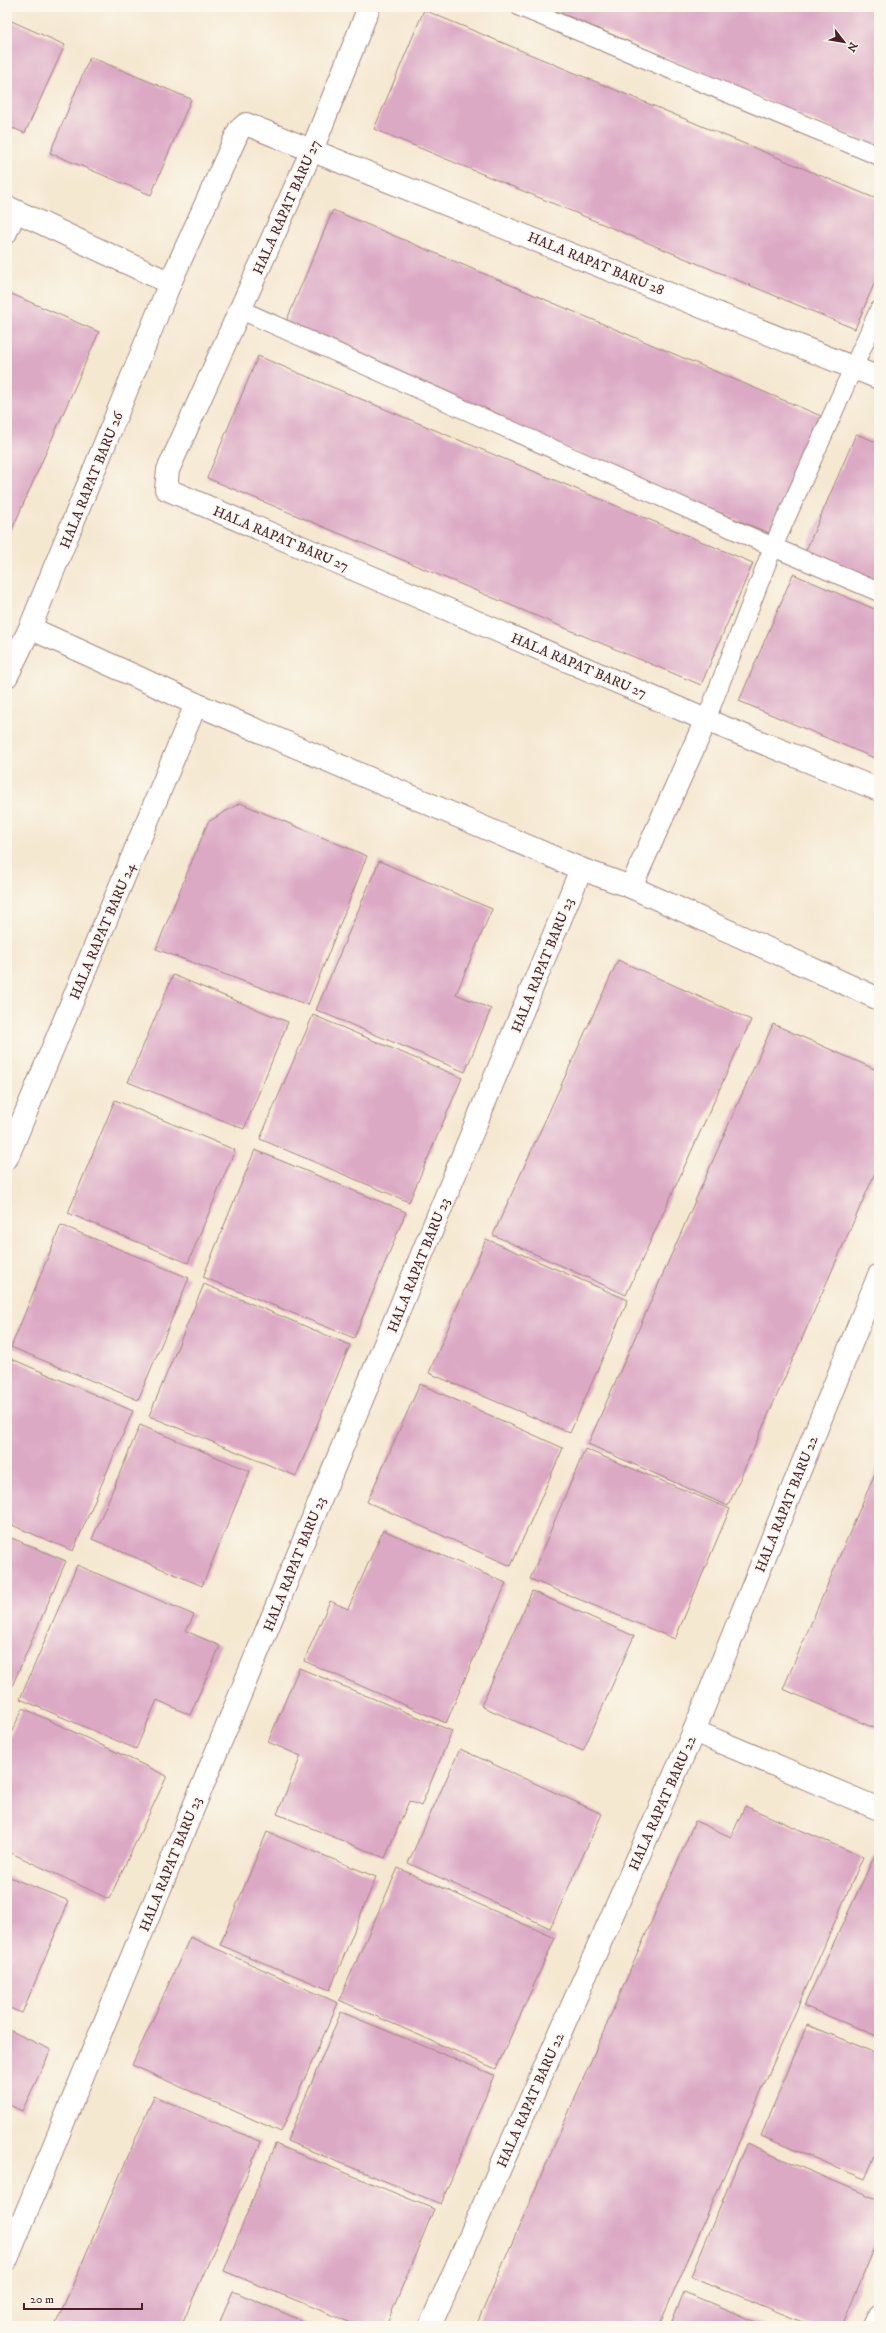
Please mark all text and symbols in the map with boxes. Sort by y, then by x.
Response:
north arrow [824,22,864,62]
text: N [843,39,860,54]
street label: HALA RAPAT BARU 27 [249,137,325,278]
street label: HALA RAPAT BARU 28 [525,228,667,300]
street label: HALA RAPAT BARU 26 [56,409,128,551]
street label: HALA RAPAT BARU 27 [210,502,351,576]
street label: HALA RAPAT BARU 27 [508,629,649,703]
street label: HALA RAPAT BARU 24 [66,860,140,1002]
street label: HALA RAPAT BARU 23 [508,895,578,1035]
street label: HALA RAPAT BARU 23 [384,1195,454,1335]
street label: HALA RAPAT BARU 22 [751,1433,823,1575]
street label: HALA RAPAT BARU 23 [260,1494,330,1634]
street label: HALA RAPAT BARU 22 [625,1733,701,1874]
street label: HALA RAPAT BARU 23 [136,1794,206,1934]
street label: HALA RAPAT BARU 22 [493,2030,569,2171]
scale bar [24,2285,142,2311]
text: 20 m [30,2292,54,2307]

